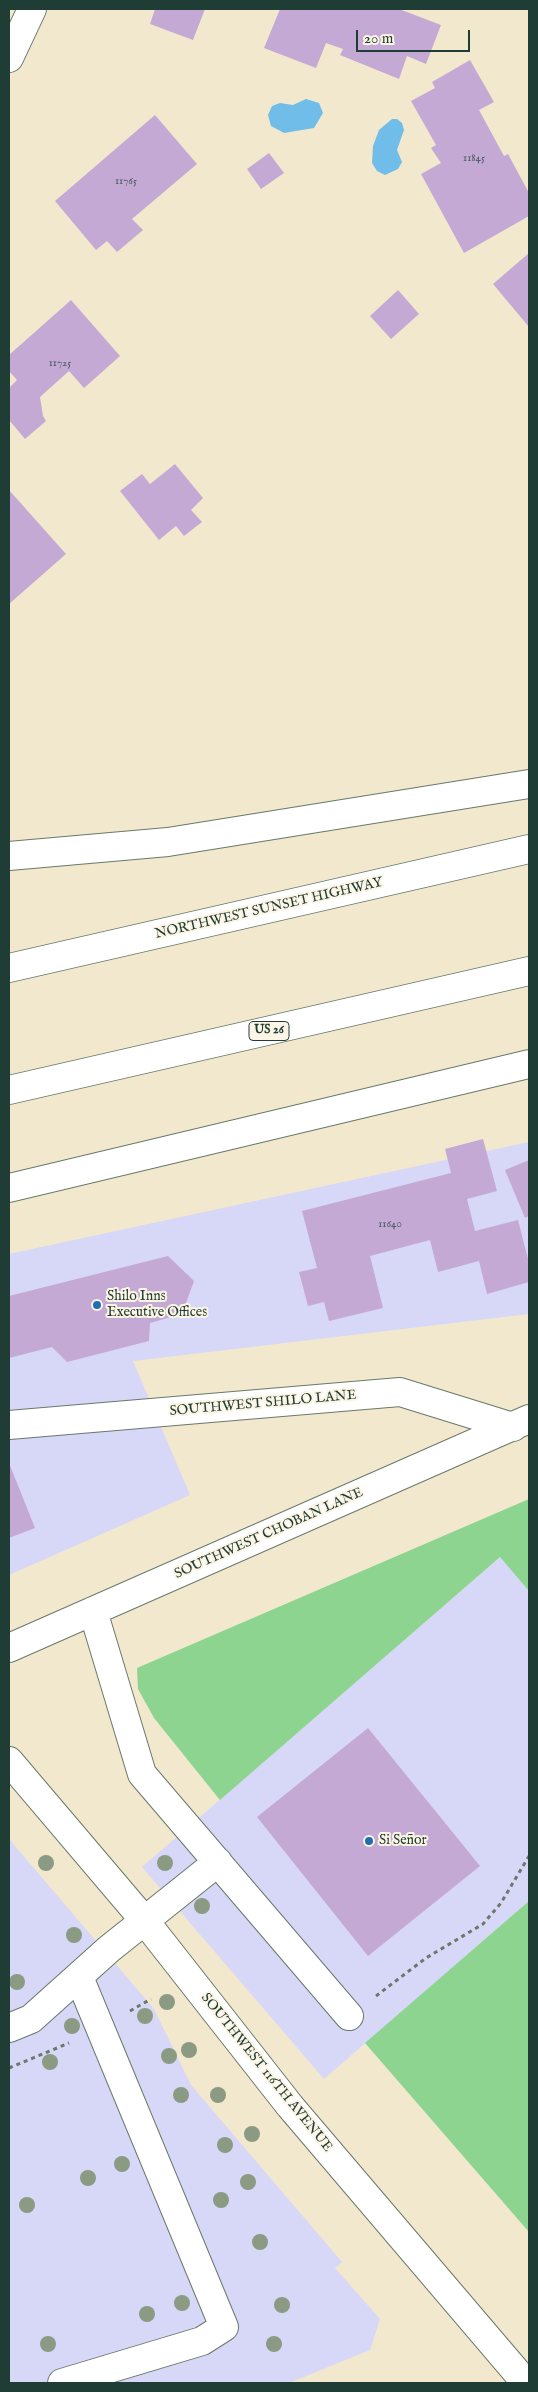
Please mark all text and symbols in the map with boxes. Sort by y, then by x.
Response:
scale bar [358,20,472,52]
text: 20 m [364,29,393,48]
house number: 11845 [463,152,485,166]
house number: 11765 [115,175,137,189]
house number: 11725 [49,357,71,371]
street label: NORTHWEST SUNSET HIGHWAY [154,875,384,943]
road number: US 26 [249,1021,289,1040]
house number: 11640 [378,1218,402,1232]
place label: Shilo Inns Executive Offices [107,1289,207,1321]
marker: Shilo Inns Executive Offices [91,1299,103,1311]
street label: SOUTHWEST SHILO LANE [169,1387,357,1421]
street label: SOUTHWEST CHOBAN LANE [172,1485,366,1583]
place label: Si Señor [379,1833,427,1849]
marker: Si Señor [363,1835,375,1847]
street label: SOUTHWEST 116TH AVENUE [197,1990,335,2156]

